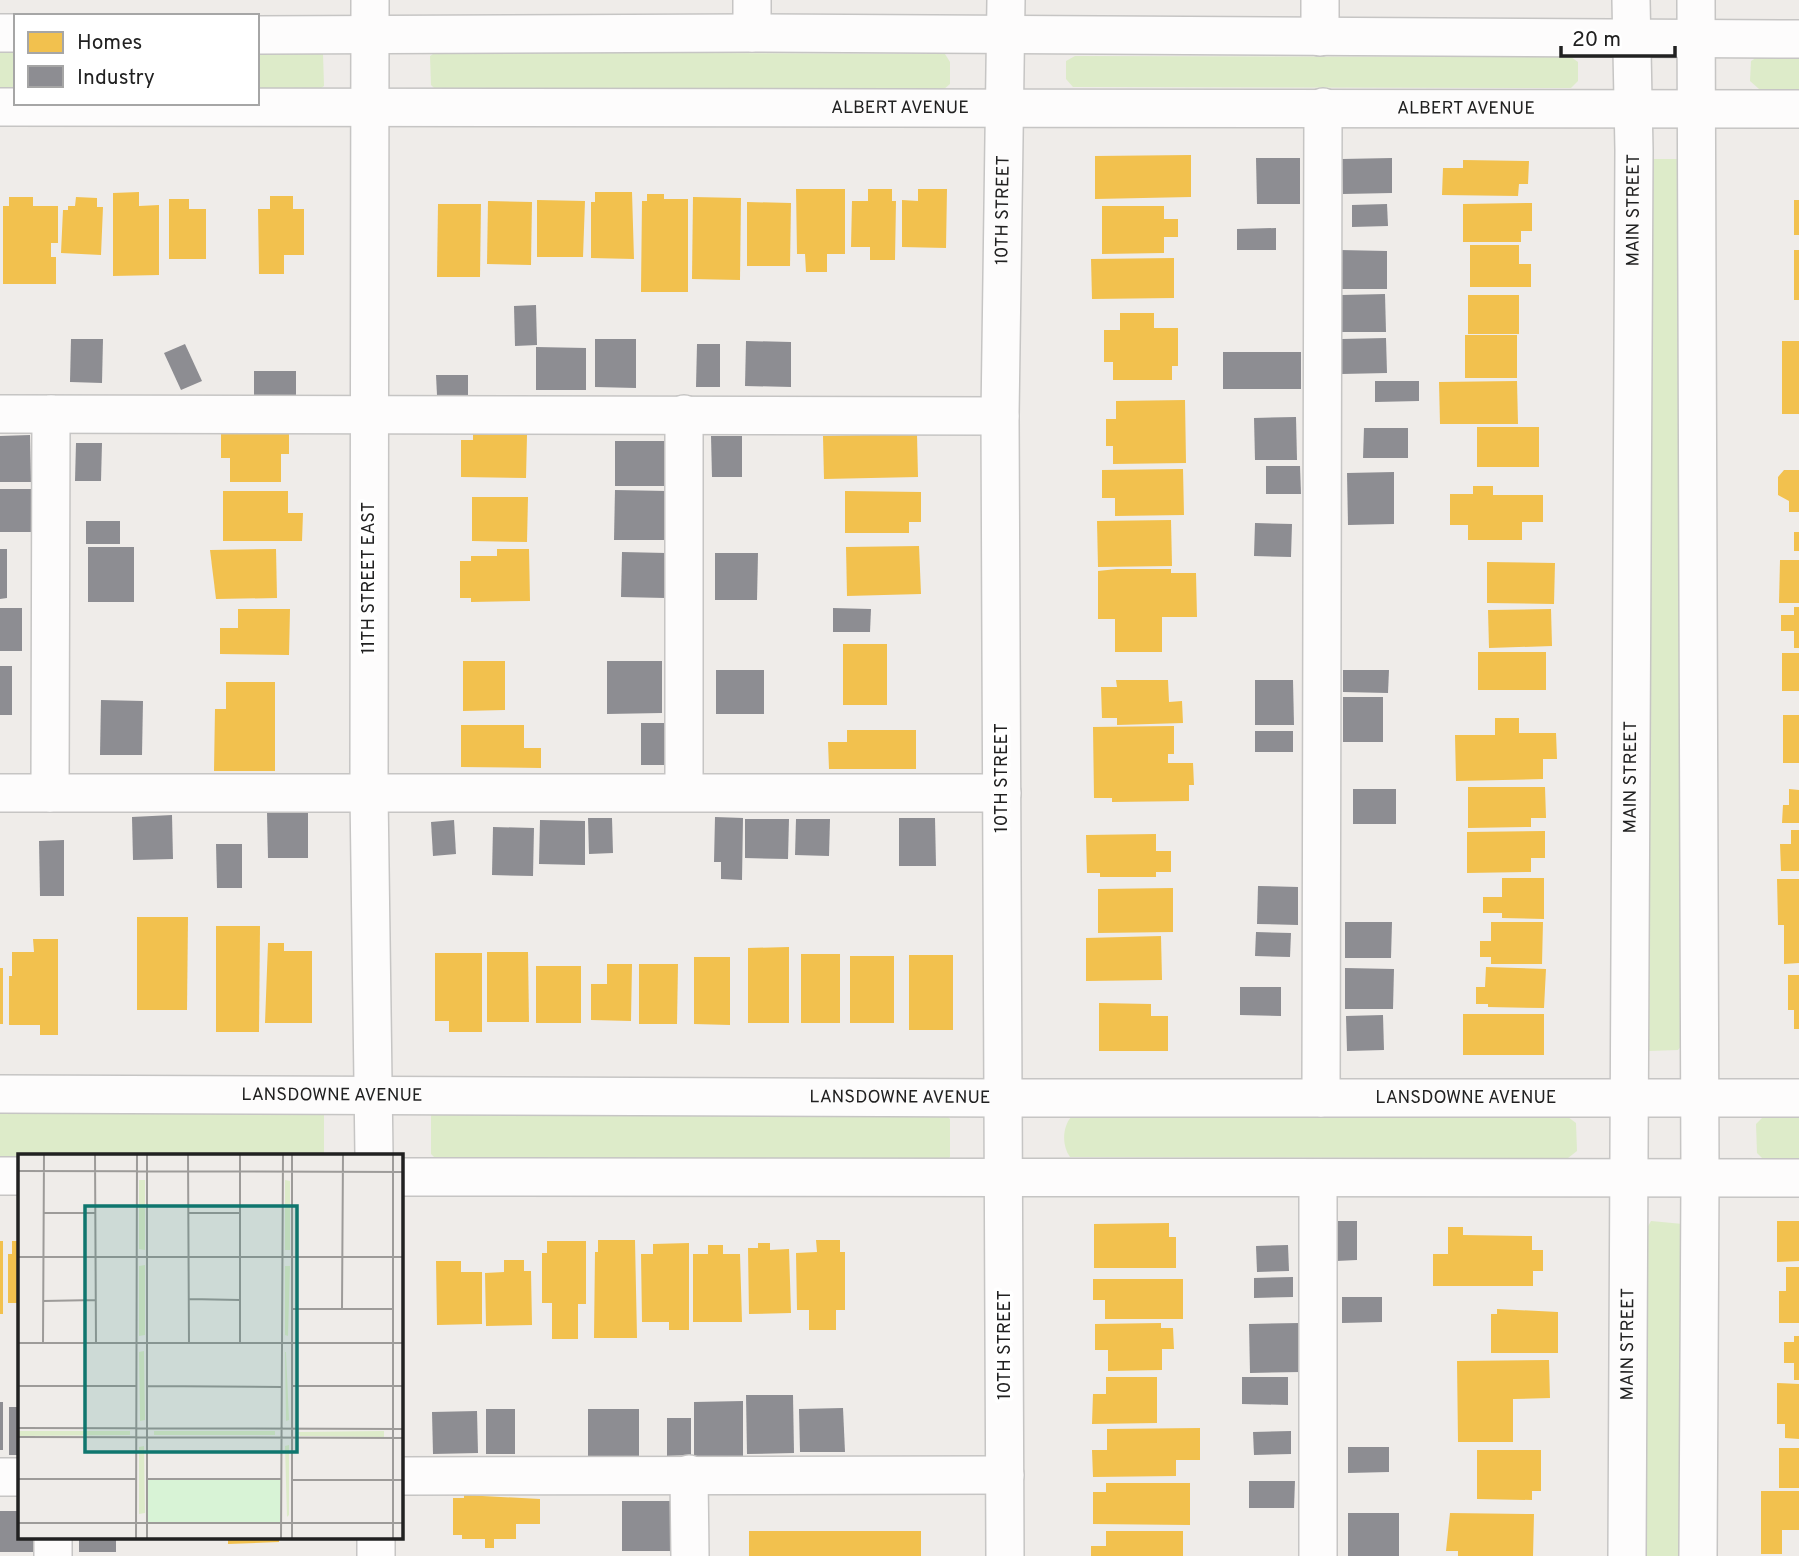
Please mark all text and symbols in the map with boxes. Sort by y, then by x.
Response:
legend [14,14,259,105]
scale bar [1561,14,1675,58]
text: 20 m [1572,27,1621,54]
text: Homes [77,30,142,57]
text: Industry [77,65,155,92]
street label: ALBERT AVENUE [831,96,969,120]
street label: ALBERT AVENUE [1397,97,1535,120]
street label: MAIN STREET [1622,154,1645,266]
street label: 10TH STREET [991,155,1015,265]
street label: 11TH STREET EAST [358,502,381,654]
street label: MAIN STREET [1619,721,1643,833]
street label: 10TH STREET [991,723,1014,833]
street label: LANSDOWNE AVENUE [241,1083,423,1107]
street label: LANSDOWNE AVENUE [809,1086,991,1109]
street label: LANSDOWNE AVENUE [1375,1087,1557,1110]
inset map [18,1154,402,1538]
street label: MAIN STREET [1616,1288,1640,1400]
street label: 10TH STREET [994,1290,1017,1400]

